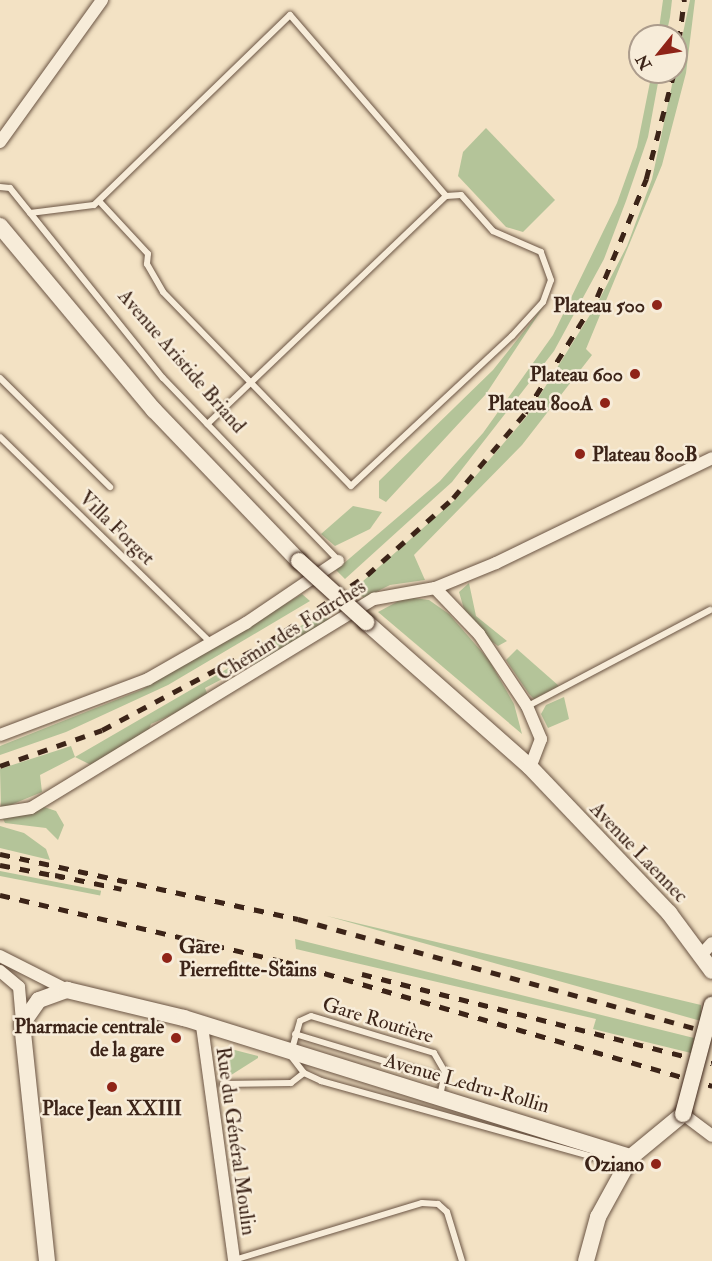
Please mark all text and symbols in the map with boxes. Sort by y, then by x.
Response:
north arrow [628,24,688,84]
text: N [632,51,656,73]
street label: Avenue Aristide Briand [113,284,251,438]
place label: Plateau 500 [553,293,645,317]
marker: Plateau 500 [650,298,664,312]
place label: Plateau 600 [530,362,623,386]
marker: Plateau 600 [628,367,642,381]
place label: Plateau 800A [488,391,593,415]
marker: Plateau 800A [598,396,612,410]
place label: Plateau 800B [592,442,698,466]
marker: Plateau 800B [573,447,587,461]
street label: Villa Forget [74,486,160,570]
street label: Chemin des Fourches [212,574,370,686]
street label: Avenue Laennec [585,797,693,907]
place label: Gare Pierrefitte-Stains [179,934,317,981]
marker: Gare Pierrefitte-Stains [160,951,174,965]
street label: Gare Routière [320,992,436,1048]
place label: Pharmacie centrale de la gare [14,1014,164,1061]
marker: Pharmacie centrale de la gare [169,1031,183,1045]
street label: Rue du Général Moulin [211,1045,261,1237]
street label: Avenue Ledru-Rollin [382,1048,552,1118]
marker: Place Jean XXIII [105,1080,119,1094]
place label: Place Jean XXIII [42,1096,182,1120]
place label: Oziano [585,1152,644,1176]
marker: Oziano [649,1157,663,1171]

